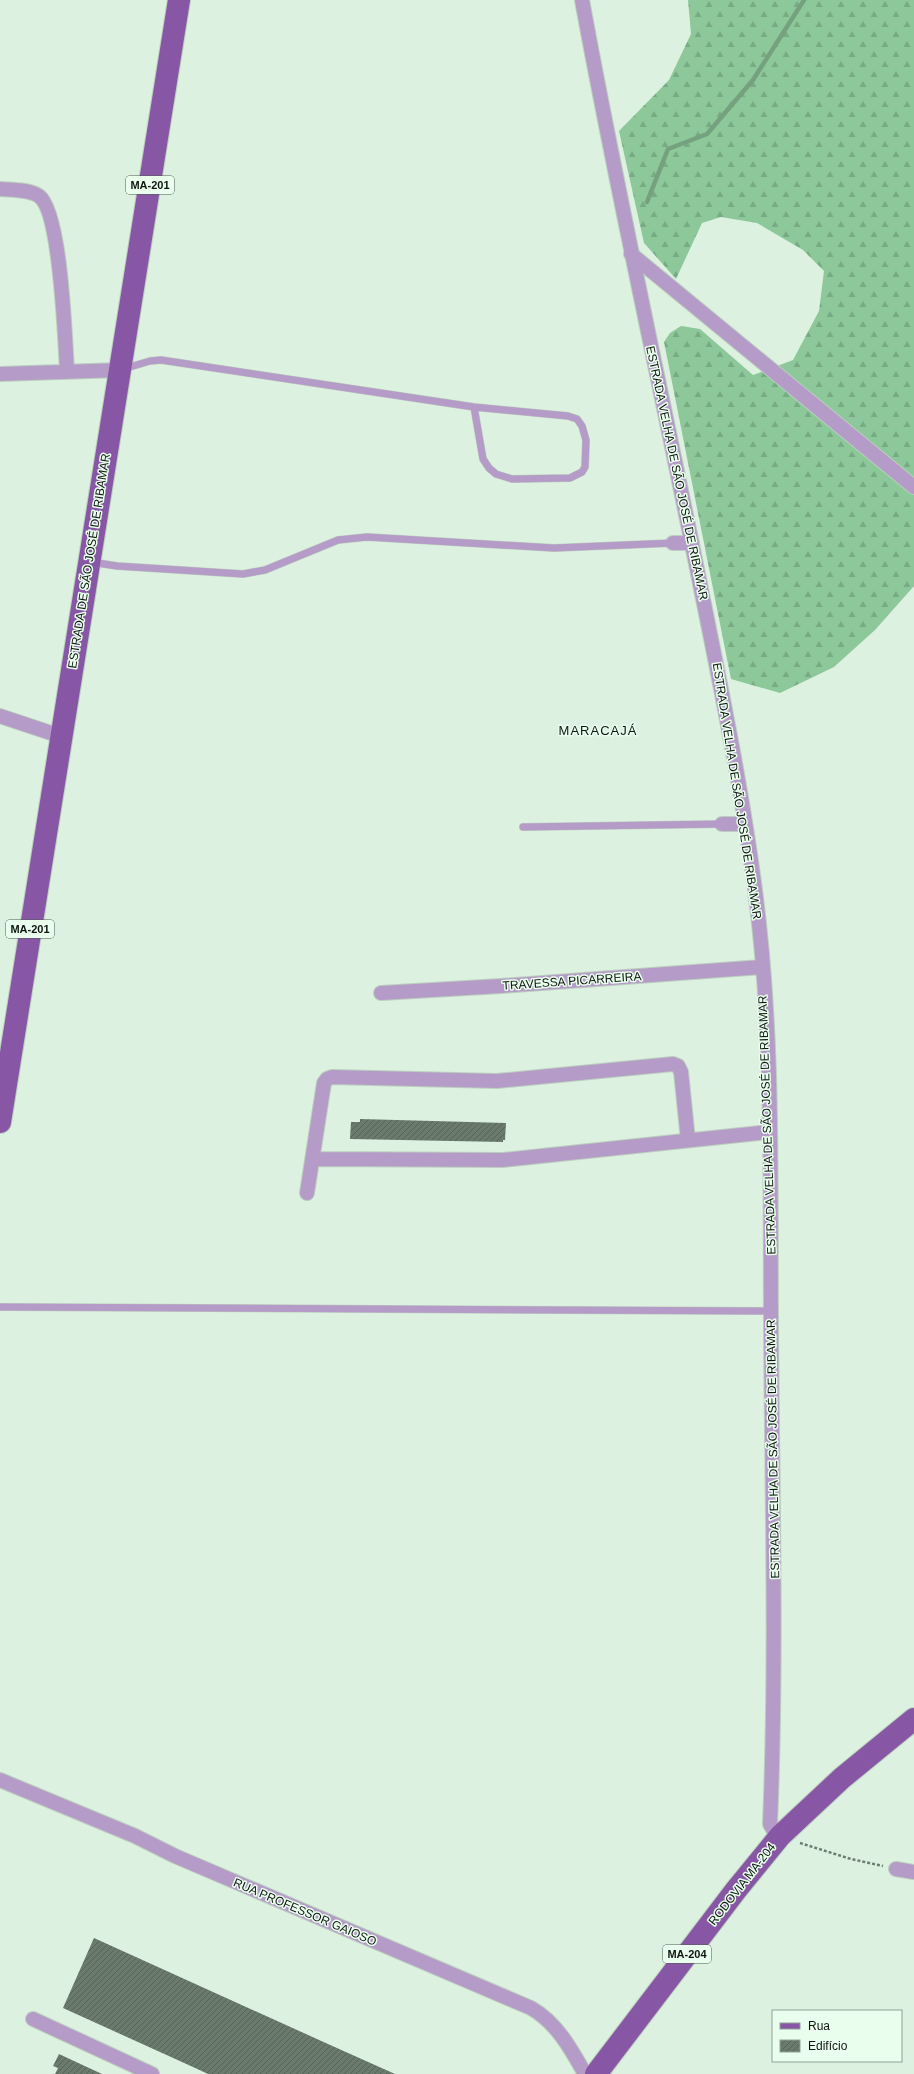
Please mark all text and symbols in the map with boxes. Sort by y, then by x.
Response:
road number: MA-201 [126,176,174,194]
street label: ESTRADA VELHA DE SÃO JOSÉ DE RIBAMAR [643,344,712,602]
street label: ESTRADA DE SÃO JOSÉ DE RIBAMAR [64,452,113,669]
street label: ESTRADA VELHA DE SÃO JOSÉ DE RIBAMAR [710,662,765,921]
district label: MARACAJÁ [559,723,637,738]
road number: MA-201 [6,920,54,938]
street label: TRAVESSA PICARREIRA [502,969,642,993]
street label: ESTRADA VELHA DE SÃO JOSÉ DE RIBAMAR [754,995,779,1255]
street label: ESTRADA VELHA DE SÃO JOSÉ DE RIBAMAR [763,1319,782,1579]
street label: RODOVIA MA-204 [706,1840,779,1928]
street label: RUA PROFESSOR GAIOSO [231,1875,379,1949]
road number: MA-204 [663,1945,711,1963]
legend [772,2010,902,2062]
text: Rua [808,2019,830,2033]
text: Edifício [808,2039,848,2053]

